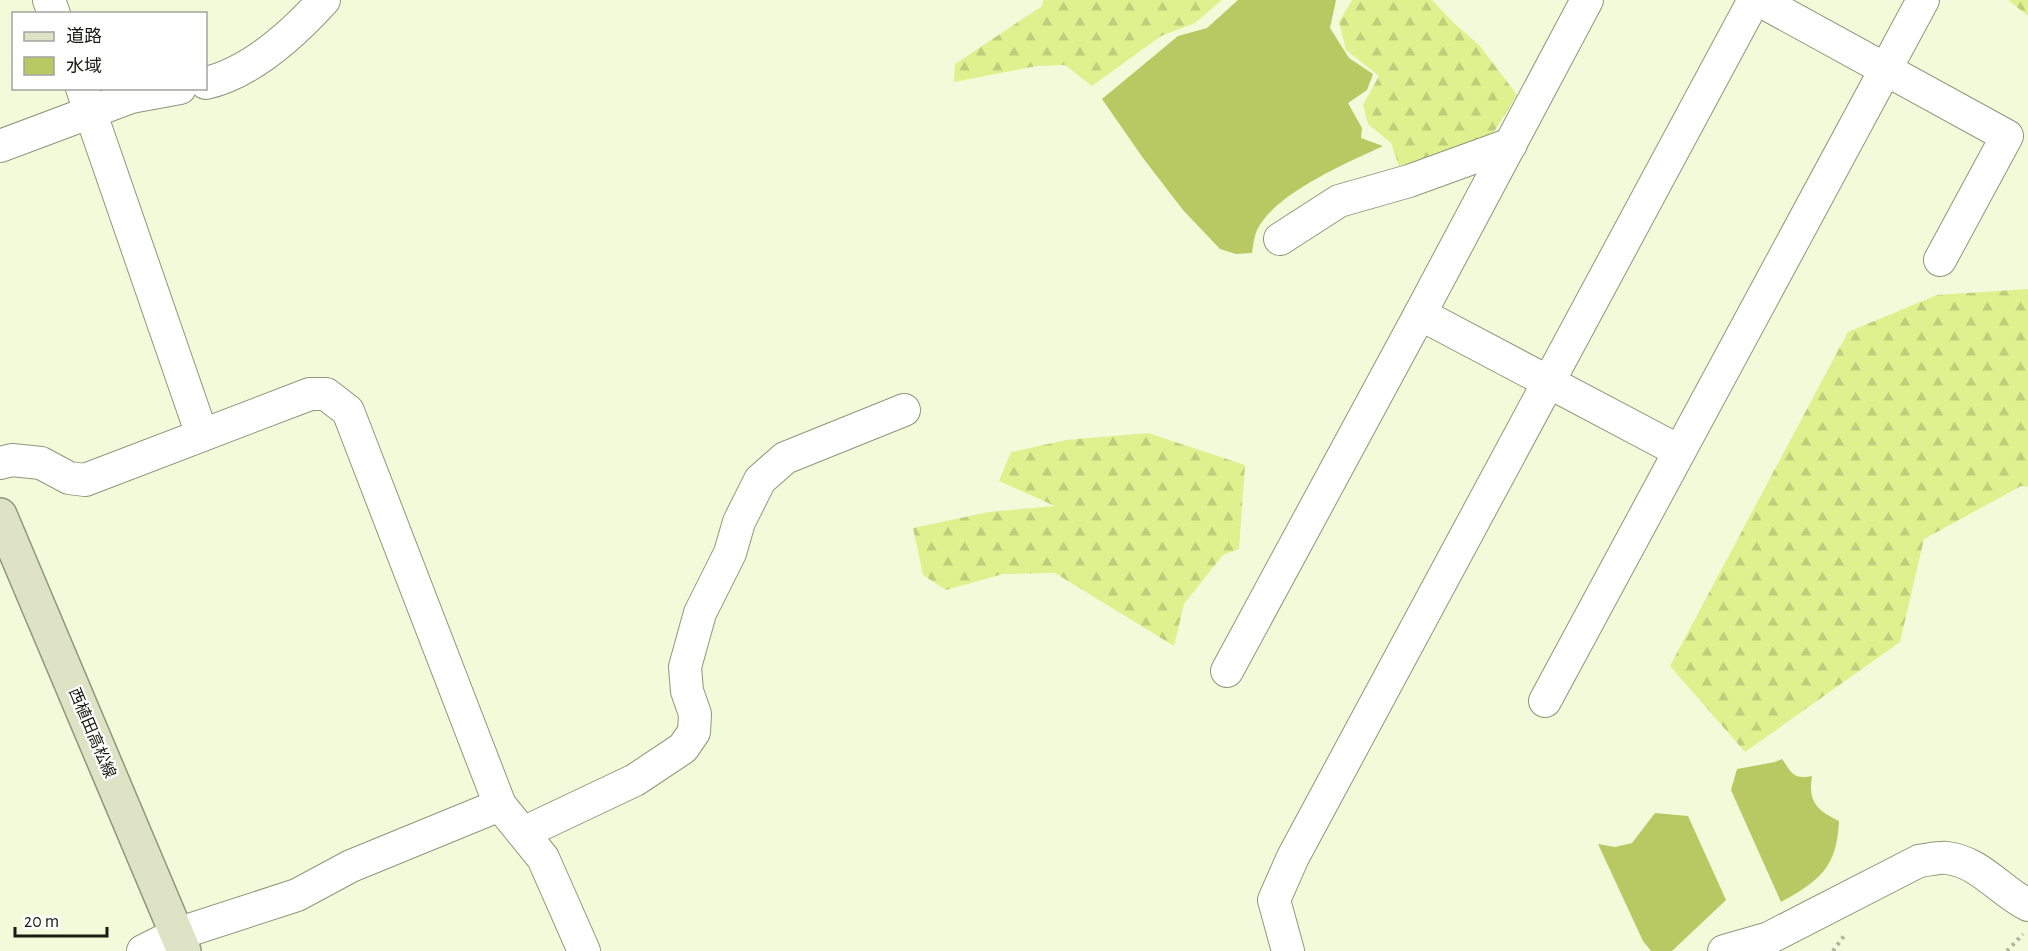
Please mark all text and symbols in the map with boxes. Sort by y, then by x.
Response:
legend [12,12,207,90]
text: 道路 [66,26,102,46]
text: 水域 [66,57,102,76]
street label: 西植田高松線 [66,685,119,780]
scale bar [15,900,106,938]
text: 20 m [24,913,59,931]

